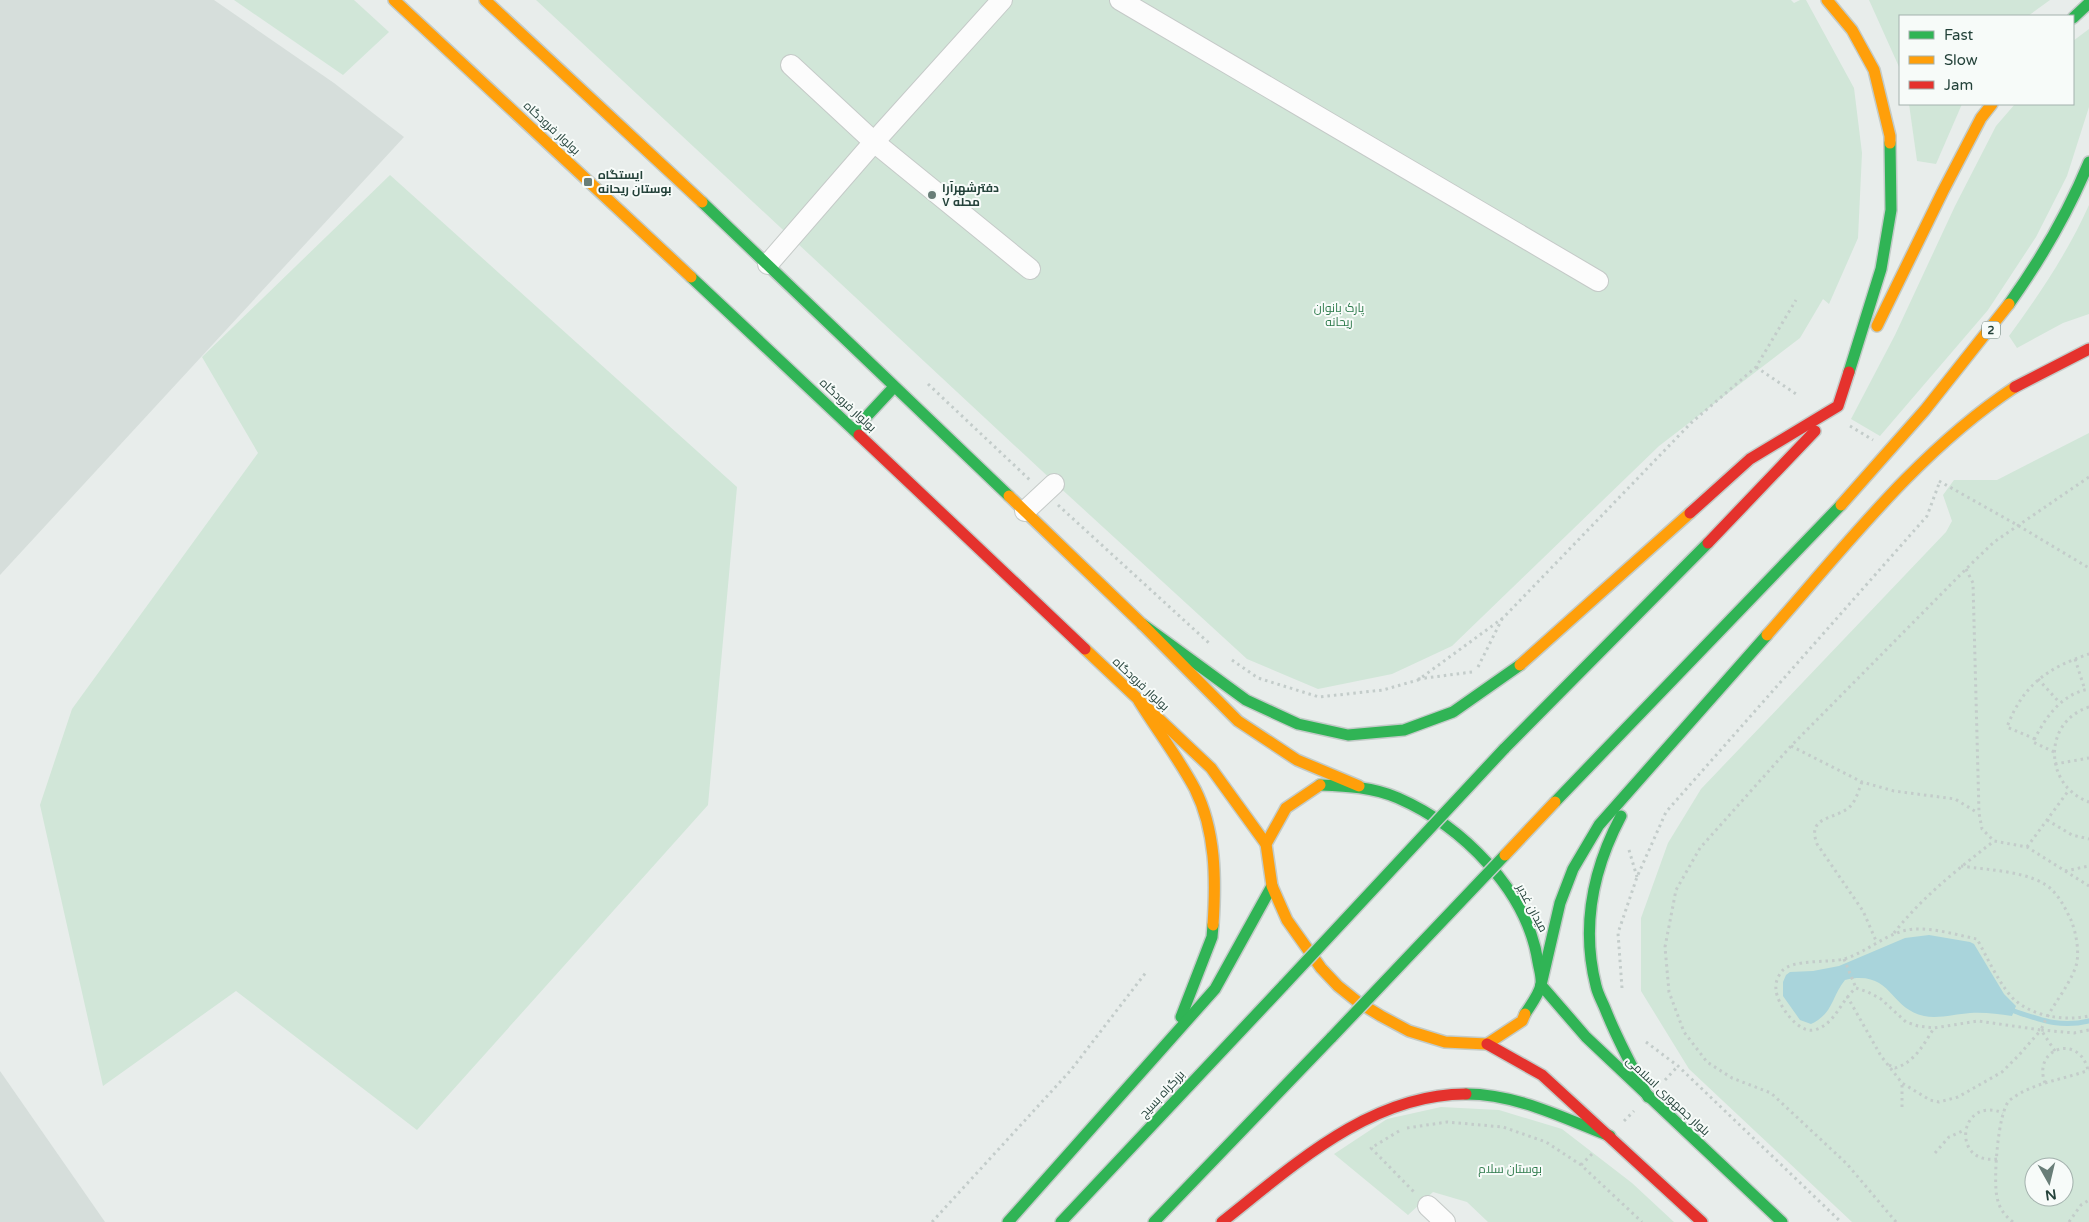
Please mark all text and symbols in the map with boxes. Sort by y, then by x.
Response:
legend [1899,15,2074,105]
text: Fast [1944,26,1974,44]
text: Slow [1944,51,1978,69]
text: Jam [1944,76,1973,94]
street label: بولوار فرودگاه [521,98,583,158]
place label: ایستگاه بوستان ریحانه [598,168,672,197]
marker: ایستگاه بوستان ریحانه [582,176,594,188]
place label: دفترشهرآرا محله ۷ [942,181,999,209]
marker: دفترشهرآرا محله ۷ [926,189,938,201]
park label: پارک بانوان ریحانه [1314,301,1365,329]
road number: 2 [1982,322,2000,338]
street label: بولوار فرودگاه [817,375,879,435]
street label: بولوار فرودگاه [1110,654,1172,714]
street label: میدان غدیر [1513,881,1550,934]
street label: بلوار جمهوری اسلامی [1623,1054,1713,1138]
street label: بزرگراه بسیج [1137,1067,1188,1121]
north arrow [2024,1157,2074,1207]
park label: بوستان سلام [1478,1162,1542,1177]
text: N [2044,1185,2057,1204]

